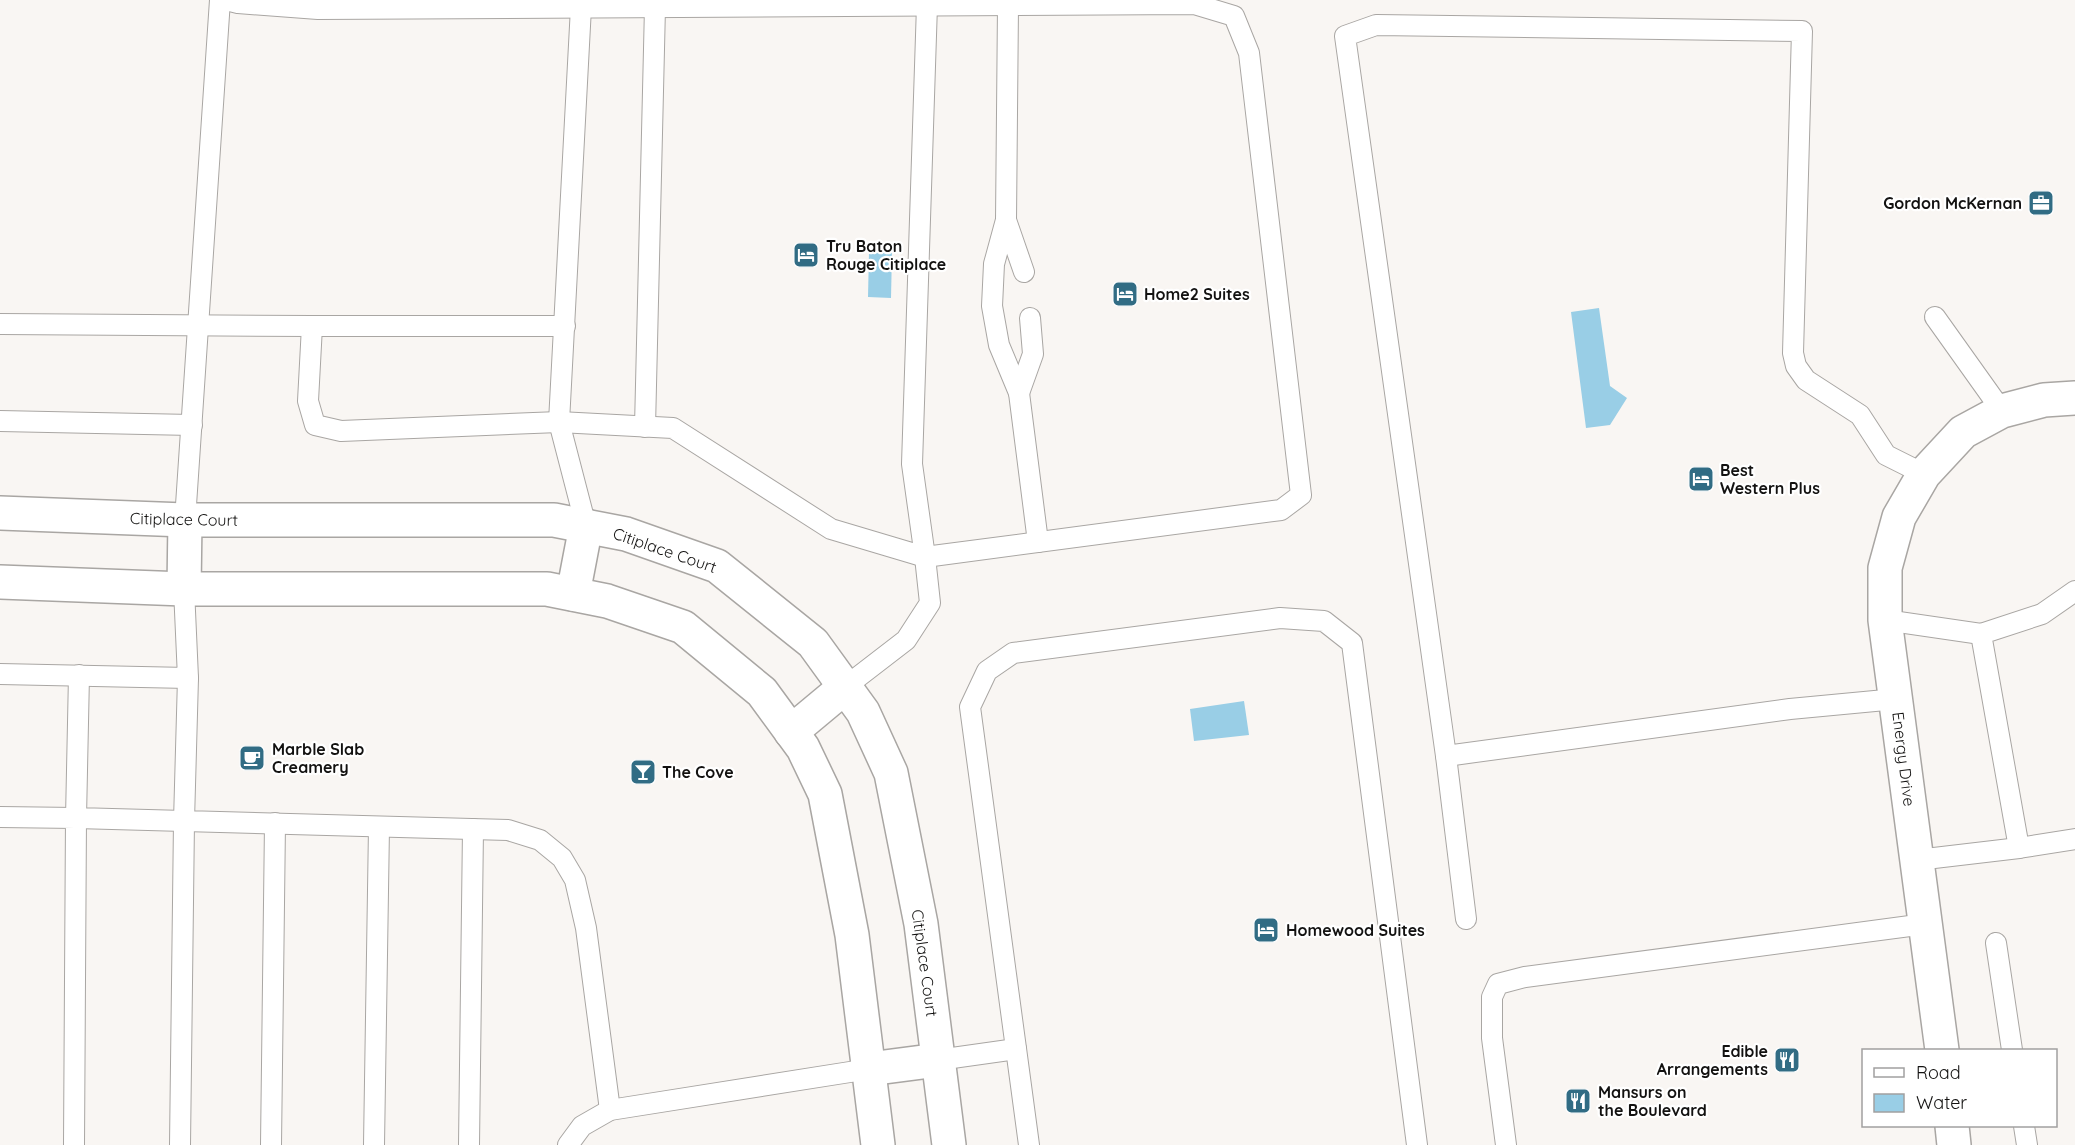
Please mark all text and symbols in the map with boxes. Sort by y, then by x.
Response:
office icon: Gordon McKernan [2026,188,2056,218]
place label: Gordon McKernan [1883,193,2022,213]
place label: Tru Baton Rouge Citiplace [826,236,946,274]
hotel icon: Tru Baton Rouge Citiplace [791,240,821,270]
hotel icon: Home2 Suites [1110,279,1140,309]
place label: Home2 Suites [1144,284,1250,304]
place label: Best Western Plus [1720,460,1820,498]
hotel icon: Best Western Plus [1686,464,1716,494]
street label: Citiplace Court [130,508,238,530]
street label: Citiplace Court [611,523,719,577]
street label: Energy Drive [1888,711,1920,807]
place label: Marble Slab Creamery [272,739,364,777]
cafe icon: Marble Slab Creamery [237,743,267,773]
bar icon: The Cove [628,757,658,787]
place label: The Cove [662,762,734,782]
street label: Citiplace Court [908,908,942,1018]
hotel icon: Homewood Suites [1251,915,1281,945]
place label: Homewood Suites [1286,920,1425,940]
place label: Edible Arrangements [1657,1041,1768,1079]
restaurant icon: Edible Arrangements [1772,1045,1802,1075]
legend [1862,1049,2057,1127]
text: Road [1916,1061,1961,1084]
place label: Mansurs on the Boulevard [1598,1082,1707,1120]
restaurant icon: Mansurs on the Boulevard [1563,1086,1593,1116]
text: Water [1916,1091,1967,1114]

